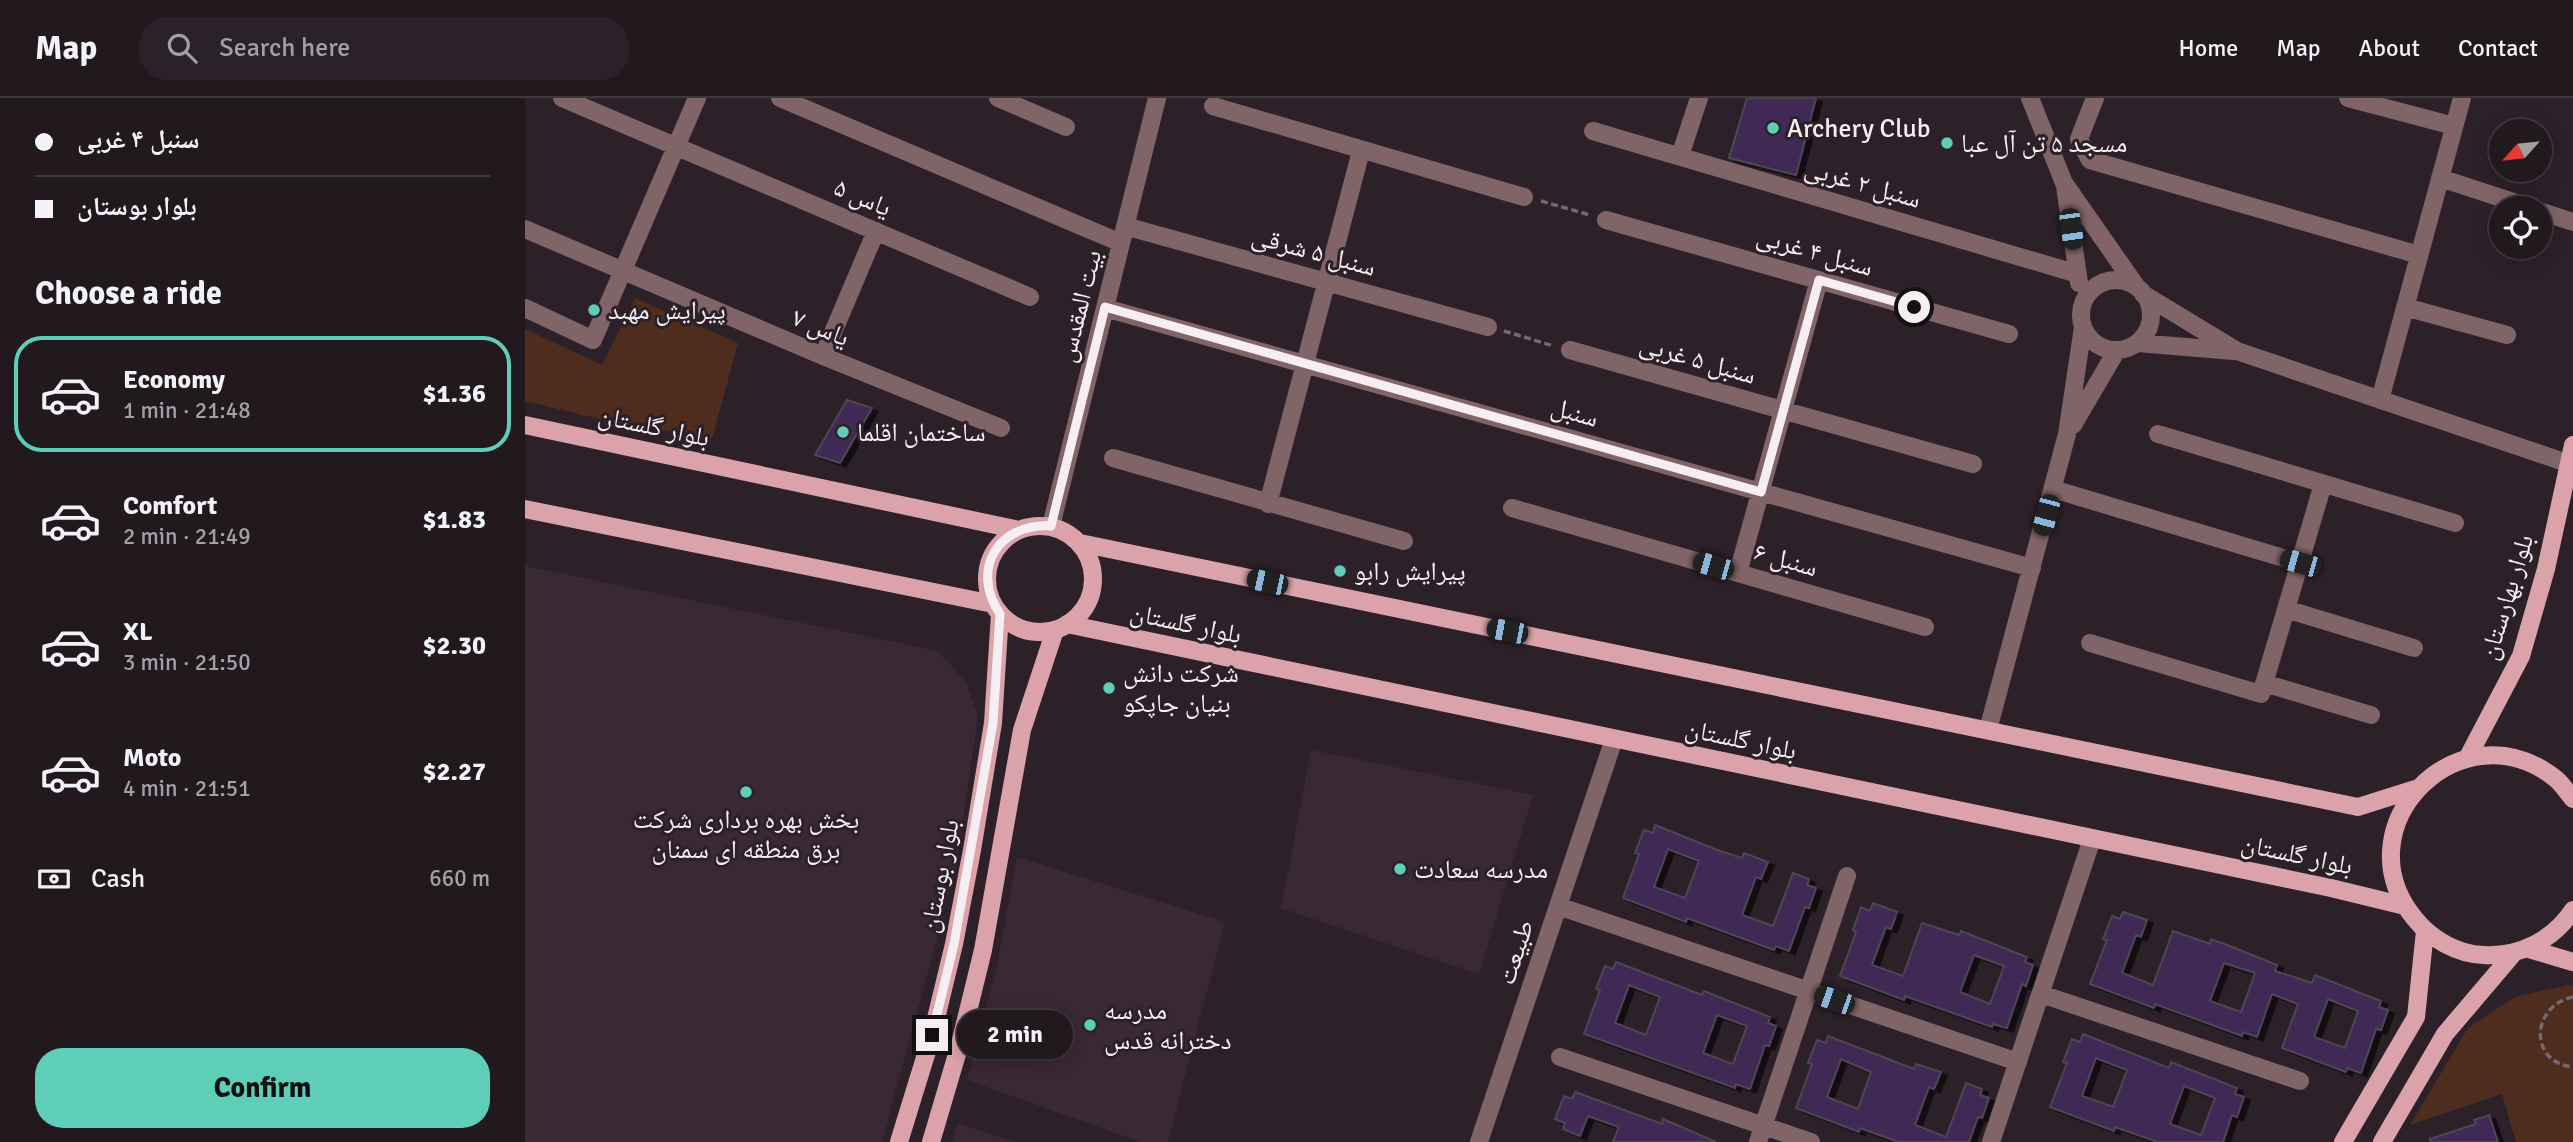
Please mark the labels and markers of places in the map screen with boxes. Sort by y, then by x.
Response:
place label: Archery Club [1787,113,1930,145]
marker: Archery Club [1765,120,1781,136]
place label: مسجد ۵ تن آل عبا [1961,128,2127,160]
marker: مسجد ۵ تن آل عبا [1939,135,1955,151]
place label: پیرایش مهبد [608,295,726,327]
marker: پیرایش مهبد [586,302,602,318]
place label: ساختمان اقلما [857,417,986,449]
marker: ساختمان اقلما [835,424,851,440]
place label: پیرایش رابو [1354,556,1466,588]
marker: پیرایش رابو [1332,563,1348,579]
place label: شرکت دانش بنیان جاپکو [1123,658,1239,720]
marker: شرکت دانش بنیان جاپکو [1101,680,1117,696]
marker: بخش بهره برداری شرکت برق منطقه ای سمنان [738,784,754,800]
place label: بخش بهره برداری شرکت برق منطقه ای سمنان [633,804,859,866]
place label: مدرسه سعادت [1414,854,1548,886]
marker: مدرسه سعادت [1392,861,1408,877]
place label: مدرسه دخترانه قدس [1104,995,1232,1057]
marker: مدرسه دخترانه قدس [1082,1017,1098,1033]

